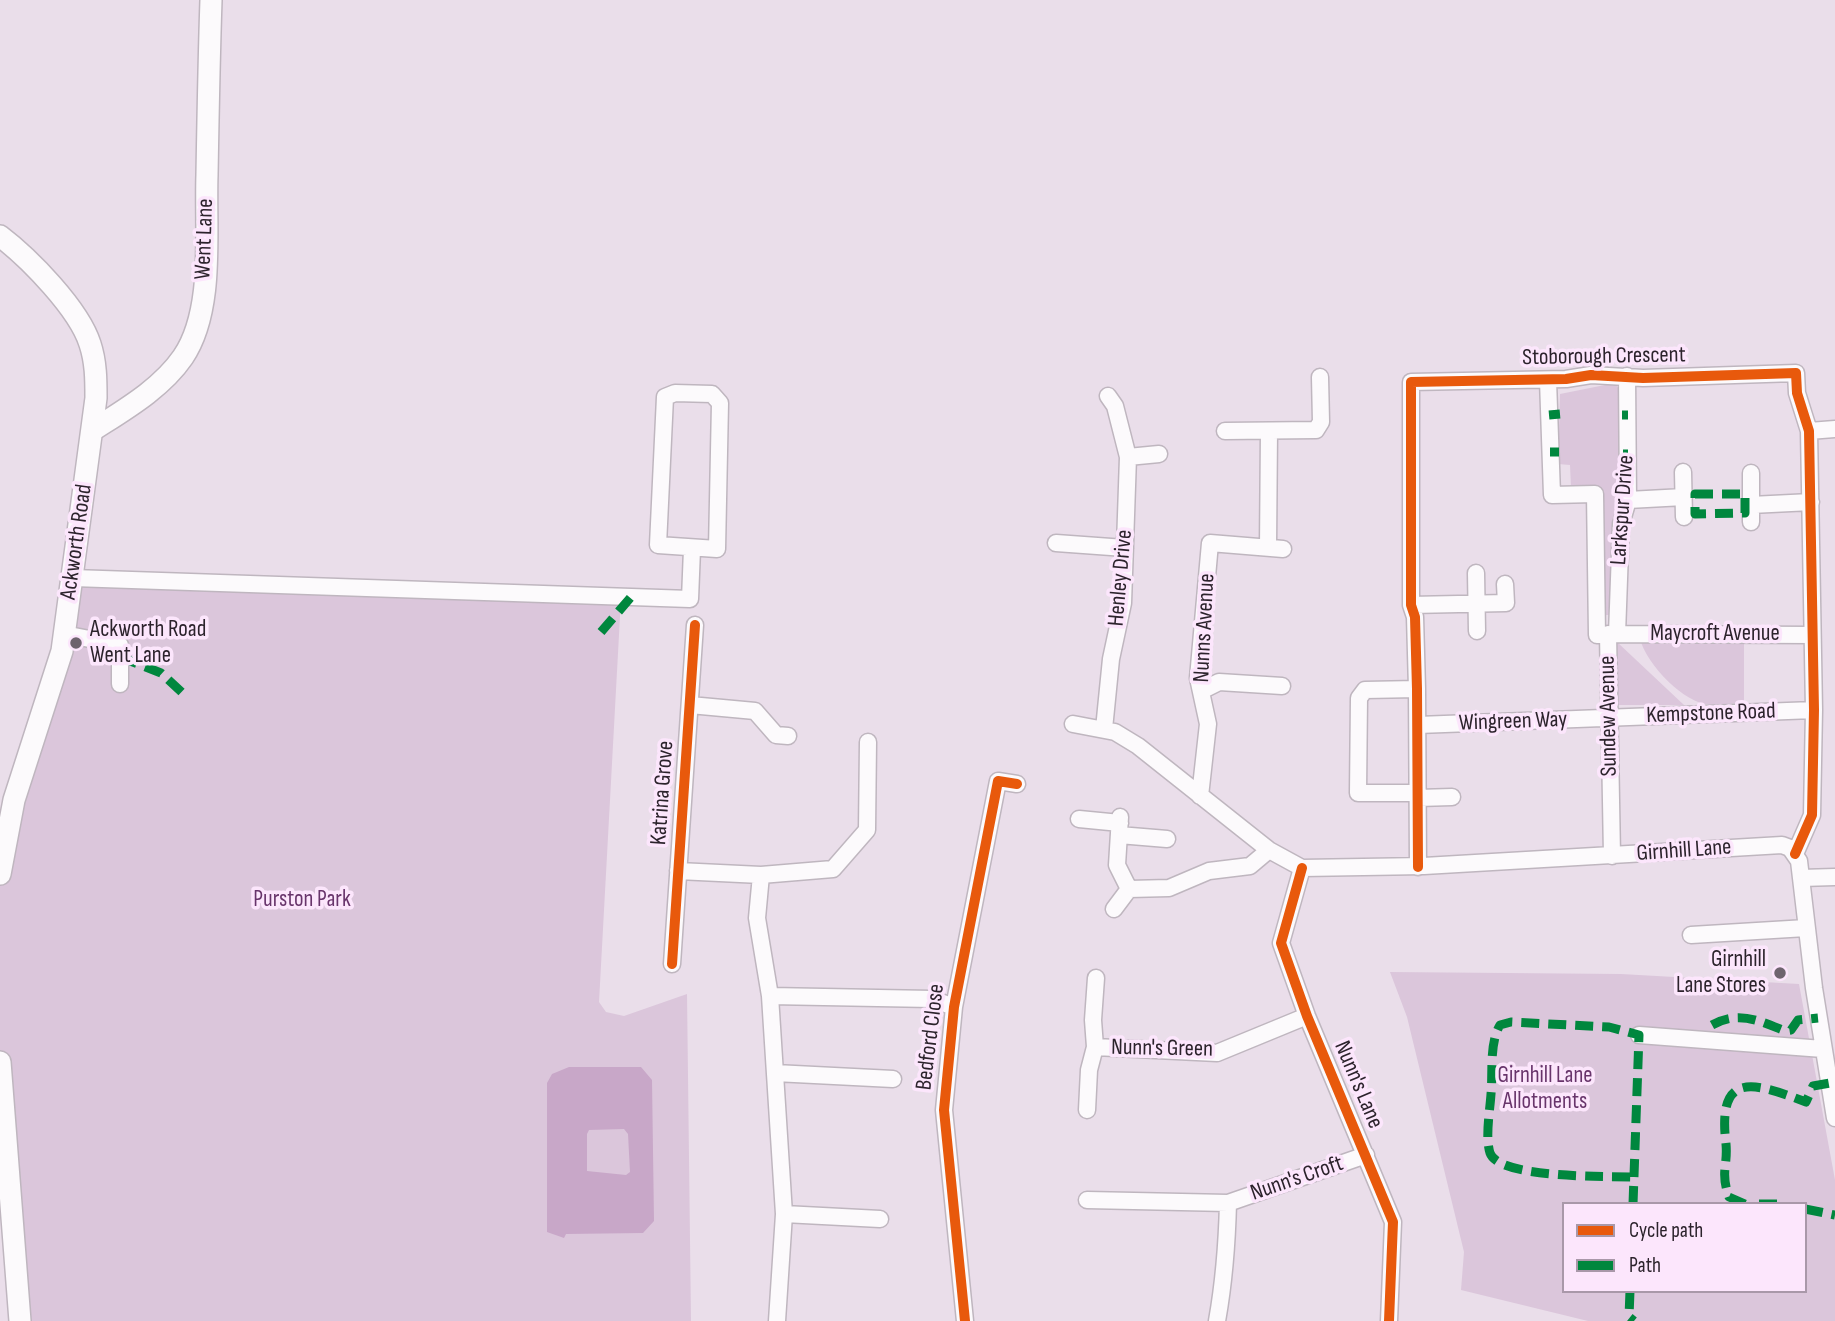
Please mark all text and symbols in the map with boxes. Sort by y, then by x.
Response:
street label: Went Lane [190,198,220,280]
street label: Stoborough Crescent [1522,342,1686,372]
street label: Larkspur Drive [1605,454,1641,566]
street label: Ackworth Road [55,483,99,601]
street label: Henley Drive [1103,529,1139,627]
street label: Nunns Avenue [1188,573,1222,683]
place label: Ackworth Road Went Lane [90,616,206,670]
street label: Maycroft Avenue [1650,620,1780,648]
marker: Ackworth Road Went Lane [68,635,84,651]
street label: Sundew Avenue [1594,655,1624,777]
street label: Kempstone Road [1646,698,1776,730]
street label: Wingreen Way [1458,706,1568,738]
street label: Katrina Grove [646,740,680,846]
street label: Girnhill Lane [1636,834,1732,868]
park label: Purston Park [253,886,351,914]
place label: Girnhill Lane Stores [1676,946,1766,1000]
marker: Girnhill Lane Stores [1772,965,1788,981]
street label: Bedford Close [911,982,951,1092]
street label: Nunn's Green [1111,1034,1213,1064]
street label: Nunn's Lane [1327,1037,1389,1133]
park label: Girnhill Lane Allotments [1497,1062,1593,1116]
street label: Nunn's Croft [1247,1150,1347,1208]
legend [1562,1202,1807,1293]
text: Cycle path [1629,1218,1703,1243]
text: Path [1629,1253,1661,1278]

